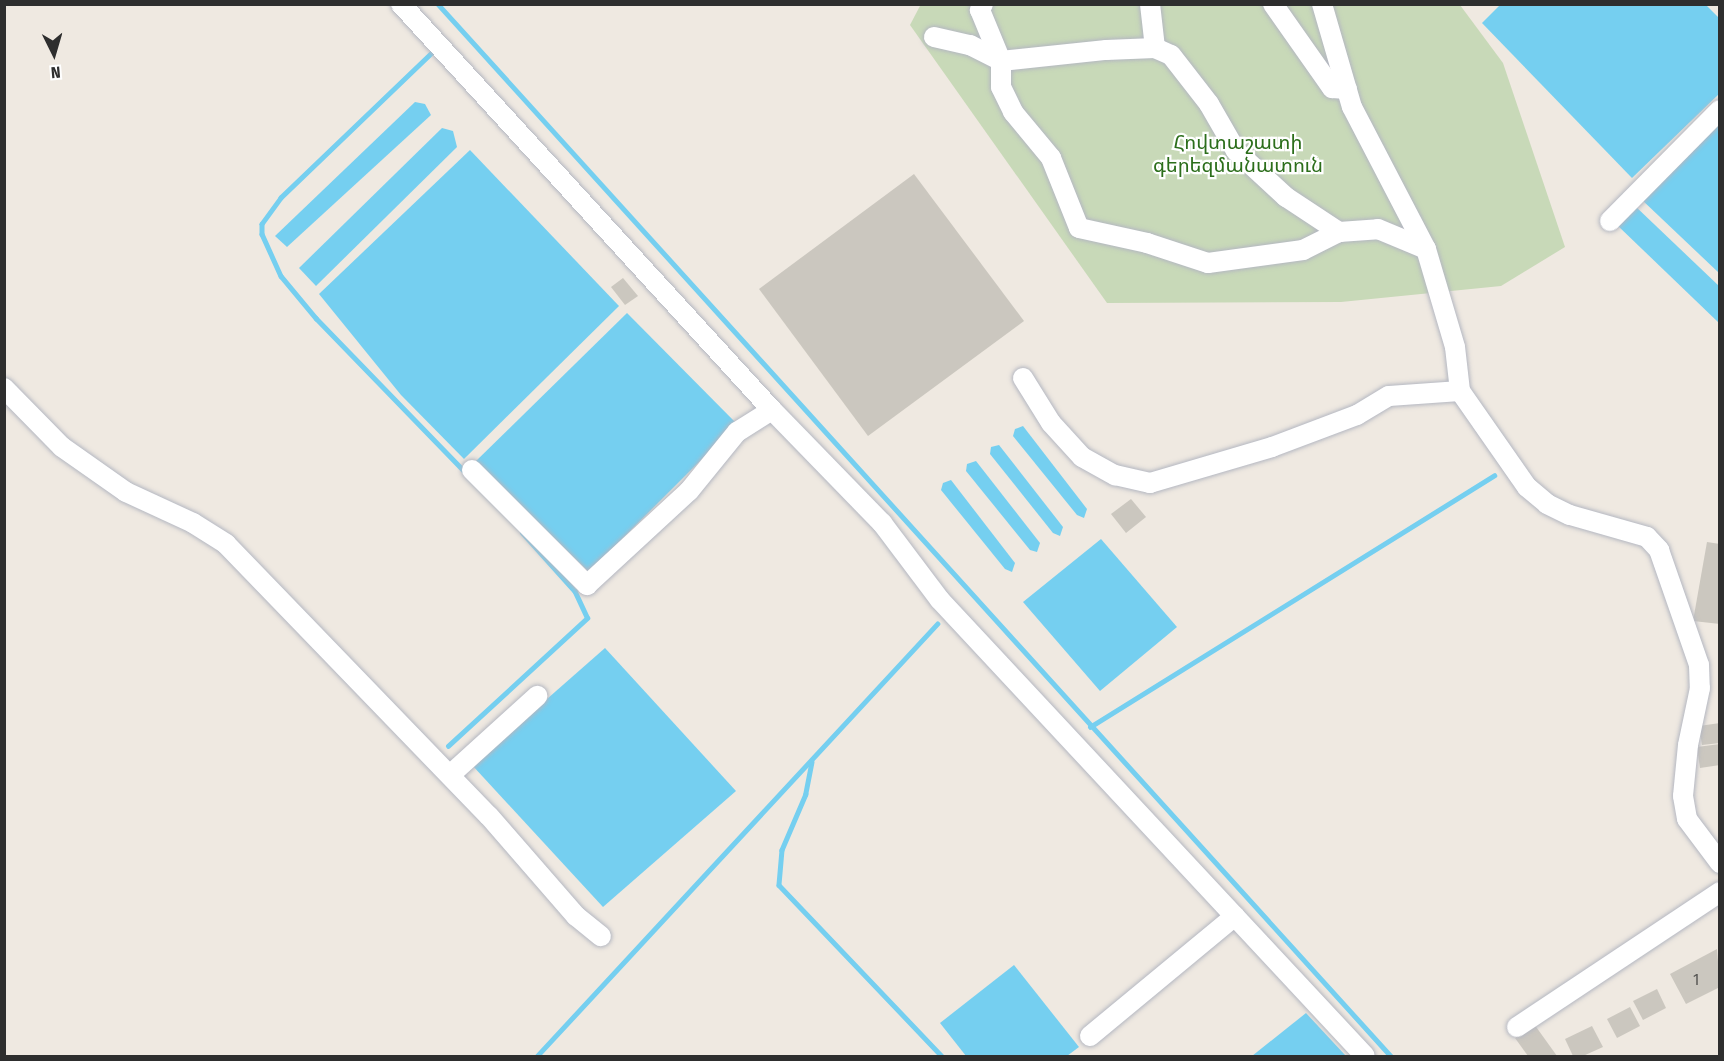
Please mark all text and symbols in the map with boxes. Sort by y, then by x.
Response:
north arrow [24,24,84,84]
text: N [50,63,61,82]
park label: Հովտաշատի գերեզմանատուն [1153,130,1323,177]
house number: 1 [1693,970,1699,990]

